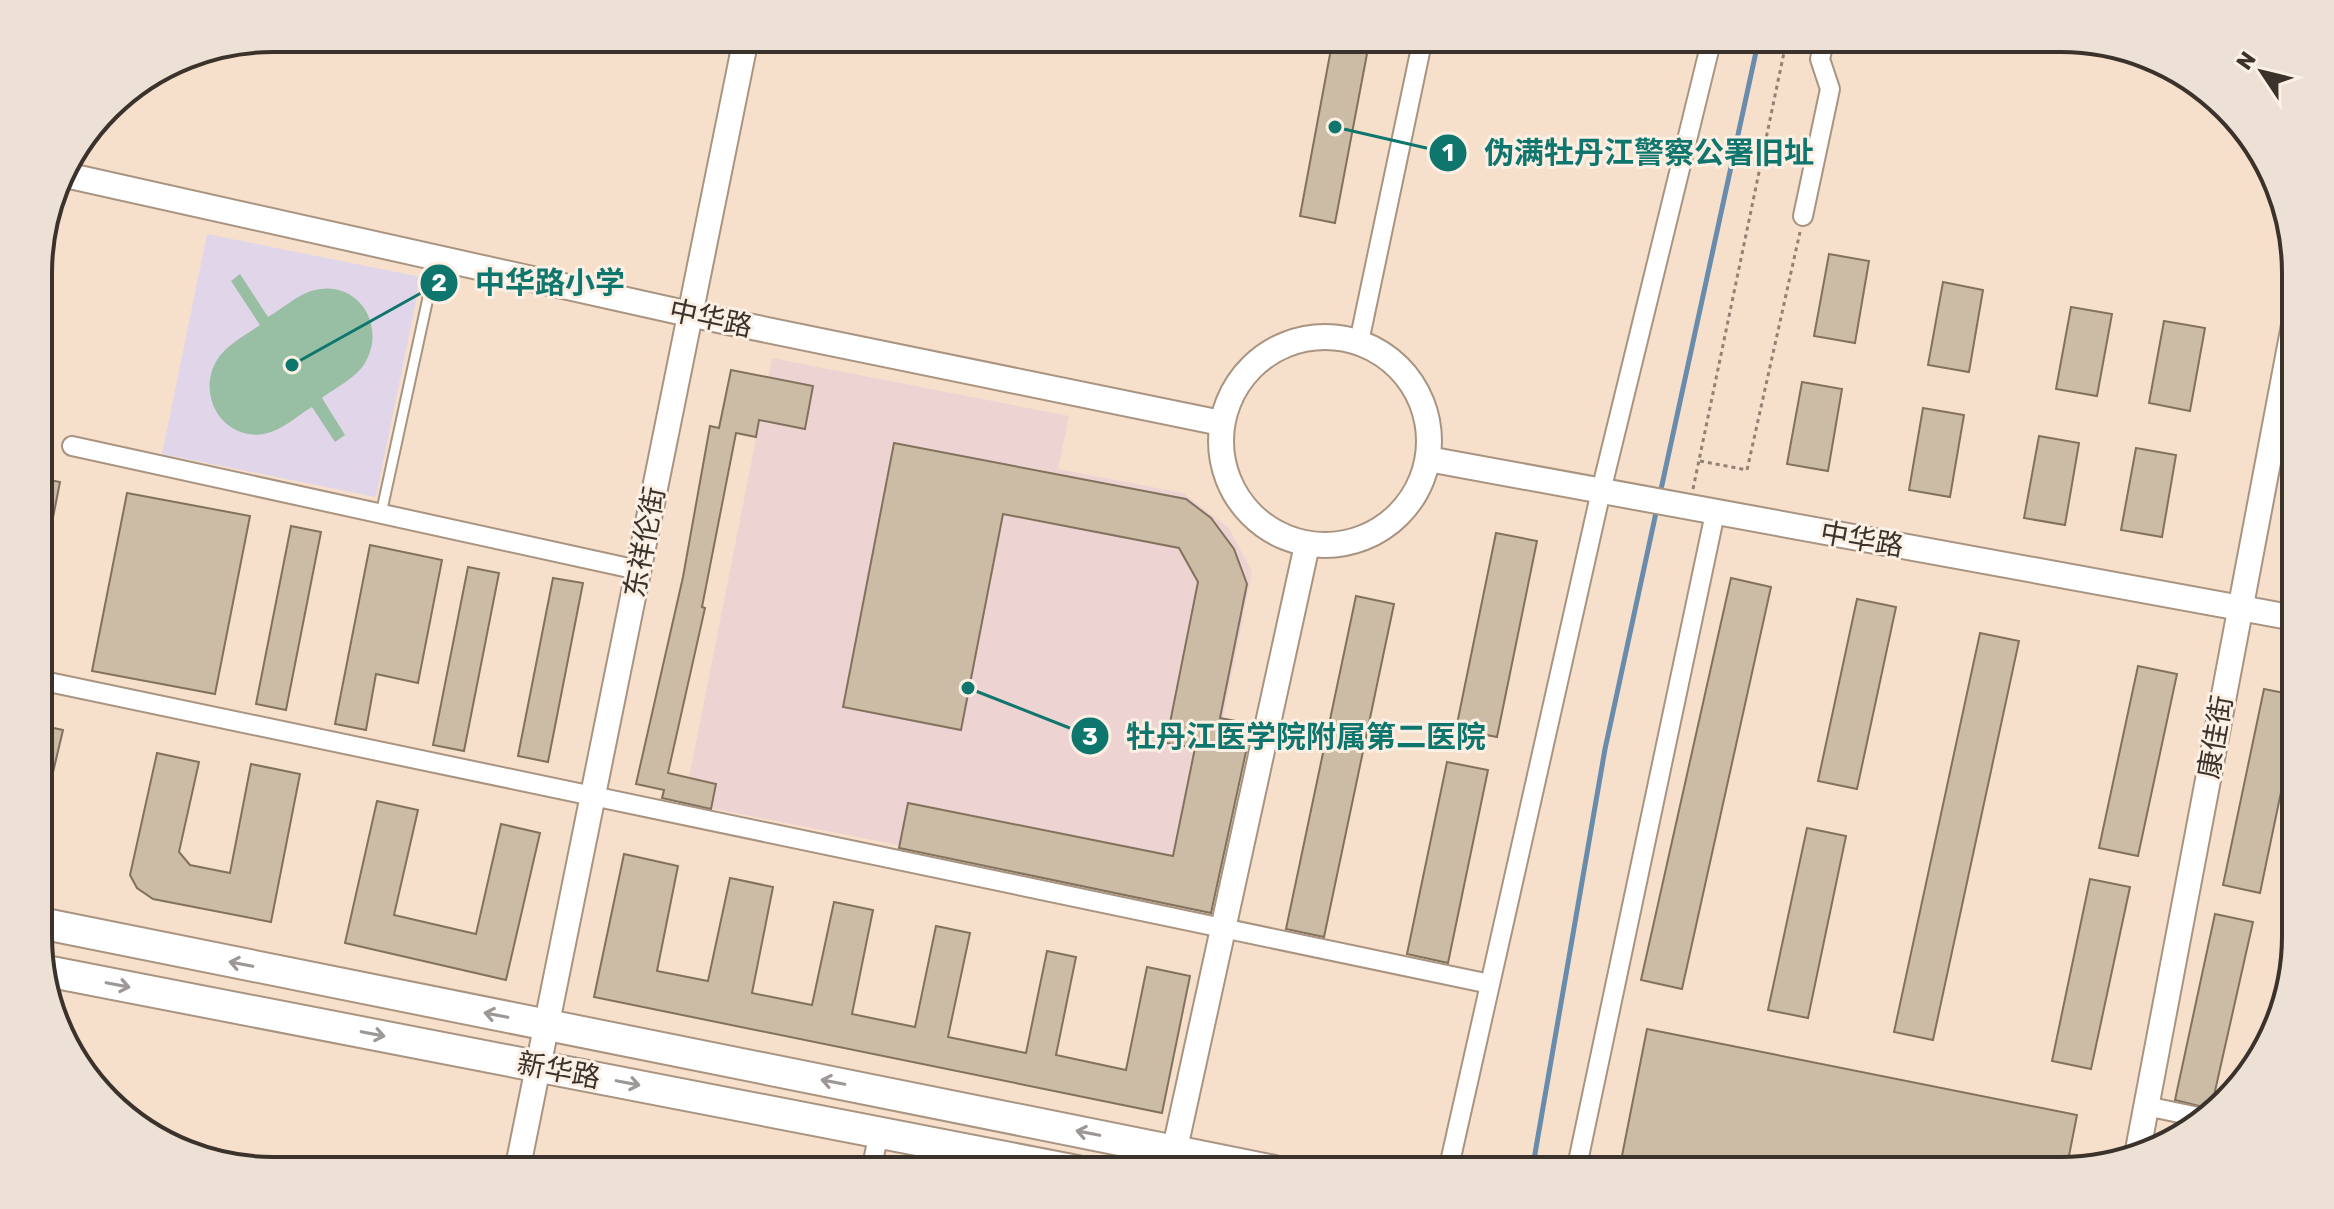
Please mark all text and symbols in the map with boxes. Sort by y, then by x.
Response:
north arrow [2222,32,2302,112]
text: N [2230,47,2262,75]
callout: 伪满牡丹江警察公署旧址 [1428,126,1830,180]
text: 伪满牡丹江警察公署旧址 [1484,135,1814,171]
text: 1 [1442,139,1454,167]
callout: 中华路小学 [419,256,641,310]
text: 中华路小学 [475,265,625,301]
text: 2 [431,269,447,297]
street label: 中华路 [666,294,755,343]
street label: 东祥伦街 [618,484,671,600]
street label: 中华路 [1818,516,1906,563]
street label: 康佳街 [2192,693,2239,781]
callout: 牡丹江医学院附属第二医院 [1070,709,1502,763]
text: 牡丹江医学院附属第二医院 [1126,719,1486,755]
text: 3 [1082,723,1098,751]
one-way arrow [229,956,254,971]
one-way arrow [104,978,130,993]
one-way arrow [484,1007,509,1022]
one-way arrow [360,1027,385,1042]
street label: 新华路 [515,1046,603,1095]
one-way arrow [821,1074,846,1089]
one-way arrow [615,1077,641,1092]
one-way arrow [1076,1125,1101,1140]

